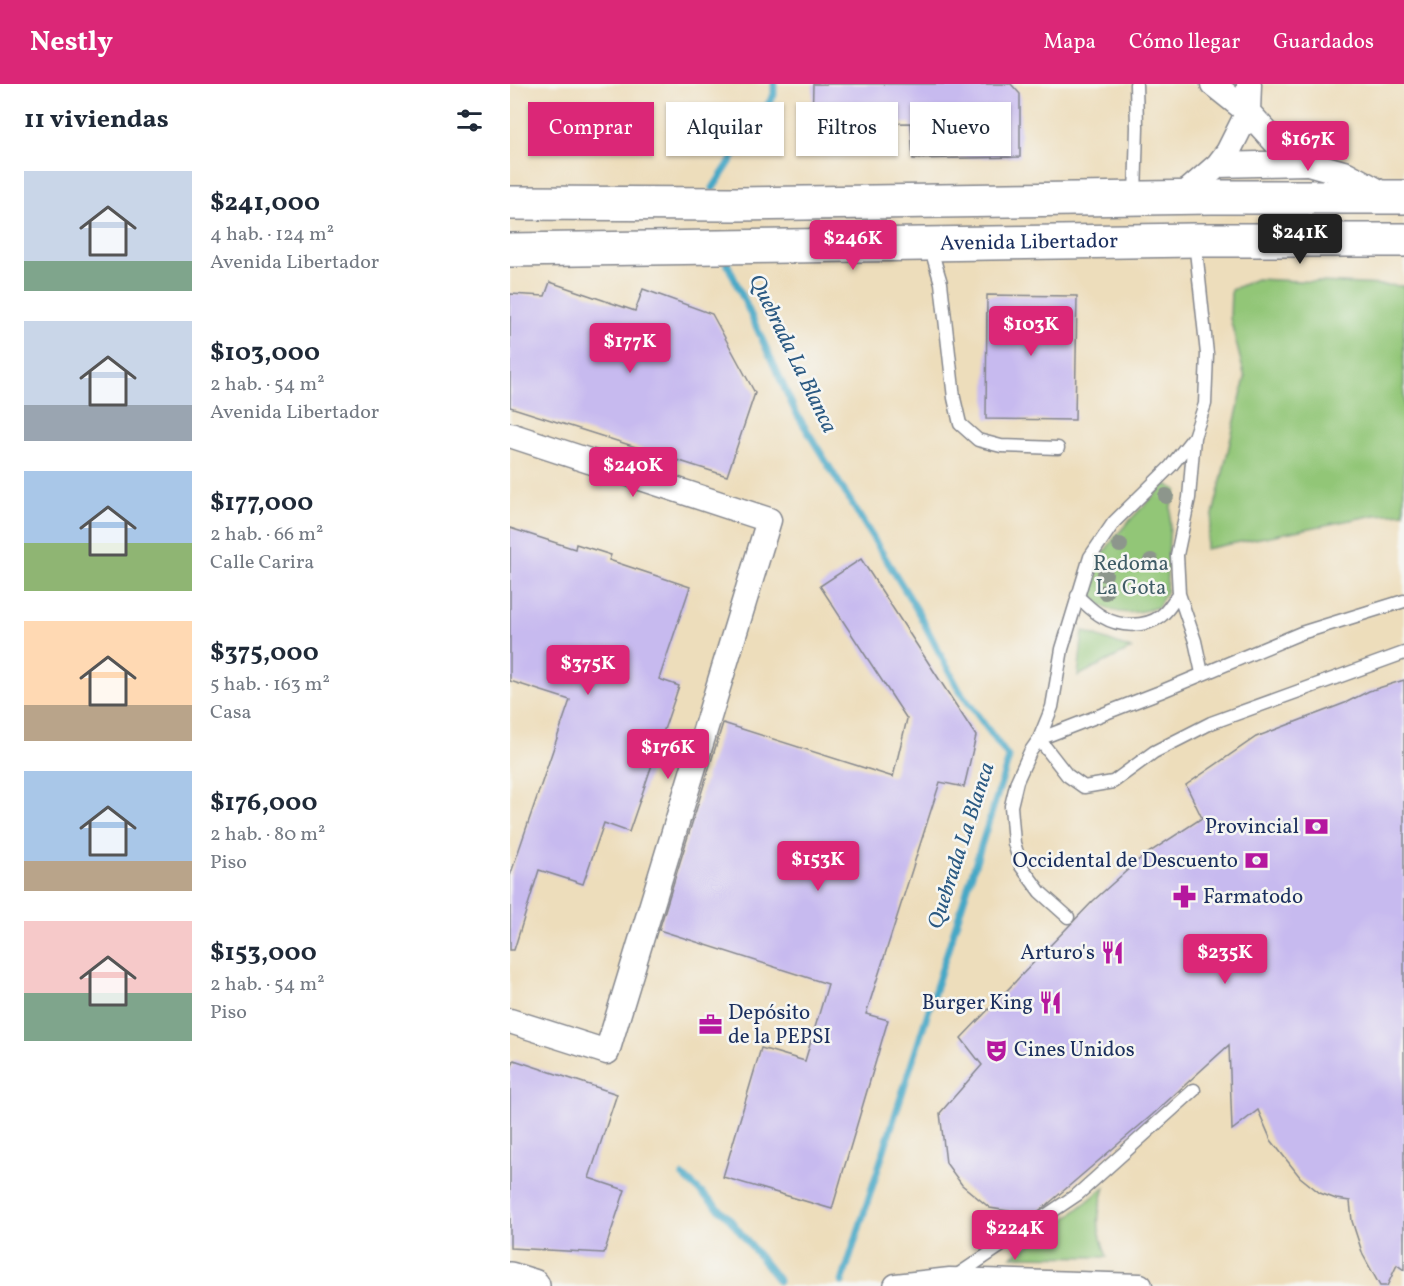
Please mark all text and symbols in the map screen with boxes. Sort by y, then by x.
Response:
text: Nestly [30,23,113,62]
text: Mapa [1043,28,1096,57]
text: Cómo llegar [1129,28,1240,57]
text: Guardados [1273,28,1374,57]
text: 11 viviendas [24,102,169,138]
chip: Comprar [528,102,654,156]
chip: Alquilar [666,102,784,156]
chip: Filtros [796,102,898,156]
chip: Nuevo [910,102,1011,156]
icon: filters [453,104,486,137]
pin: $167K [1266,121,1350,172]
text: $167K [1281,126,1335,154]
text: $241,000 [210,185,320,221]
icon: home [72,195,144,267]
pin: $241K [1258,214,1342,265]
text: $241K [1272,219,1328,247]
pin: $246K [811,220,895,271]
text: 4 hab. · 124 m² [210,221,334,249]
text: $246K [824,225,882,253]
street label: Avenida Libertador [940,227,1118,258]
text: Avenida Libertador [210,249,379,277]
water label: Quebrada La Blanca [740,269,844,439]
pin: $103K [989,306,1073,357]
text: $103K [1003,311,1059,339]
pin: $177K [588,323,672,374]
text: $177K [604,328,656,356]
text: $103,000 [210,335,320,371]
icon: home [72,345,144,417]
text: 2 hab. · 54 m² [210,371,325,399]
text: Avenida Libertador [210,399,379,427]
pin: $240K [591,447,675,498]
text: $240K [603,452,663,480]
text: $177,000 [210,485,313,521]
icon: home [72,495,144,567]
text: 2 hab. · 66 m² [210,521,323,549]
text: Calle Carira [210,549,314,577]
park label: Redoma La Gota [1093,550,1169,603]
text: $375,000 [210,635,319,671]
icon: home [72,645,144,717]
pin: $375K [546,645,630,696]
text: $375K [560,650,616,678]
text: 5 hab. · 163 m² [210,671,330,699]
text: Casa [210,699,252,727]
pin: $176K [626,729,710,780]
text: $176K [641,734,695,762]
water label: Quebrada La Blanca [920,759,1004,933]
text: $176,000 [210,785,317,821]
icon: home [72,795,144,867]
place label: Provincial [1205,813,1299,842]
bank icon: Provincial [1304,814,1330,840]
text: 2 hab. · 80 m² [210,821,325,849]
pin: $153K [776,841,860,892]
text: $153K [791,846,845,874]
place label: Occidental de Descuento [1013,847,1238,876]
bank icon: Occidental de Descuento [1243,848,1269,874]
text: Piso [210,849,247,877]
place label: Farmatodo [1203,883,1303,912]
pharmacy icon: Farmatodo [1172,884,1198,910]
pin: $235K [1183,934,1267,985]
text: $153,000 [210,935,317,971]
place label: Arturo's [1020,939,1095,968]
text: $235K [1197,939,1253,967]
restaurant icon: Arturo's [1100,940,1126,966]
icon: home [72,945,144,1017]
text: 2 hab. · 54 m² [210,971,325,999]
place label: Burger King [922,989,1033,1018]
restaurant icon: Burger King [1038,990,1064,1016]
text: Piso [210,999,247,1027]
place label: Depósito de la PEPSI [728,999,831,1052]
office icon: Depósito de la PEPSI [697,1012,723,1038]
place label: Cines Unidos [1014,1036,1135,1065]
theatre icon: Cines Unidos [983,1037,1009,1063]
pin: $224K [973,1210,1057,1261]
text: $224K [986,1215,1044,1243]

